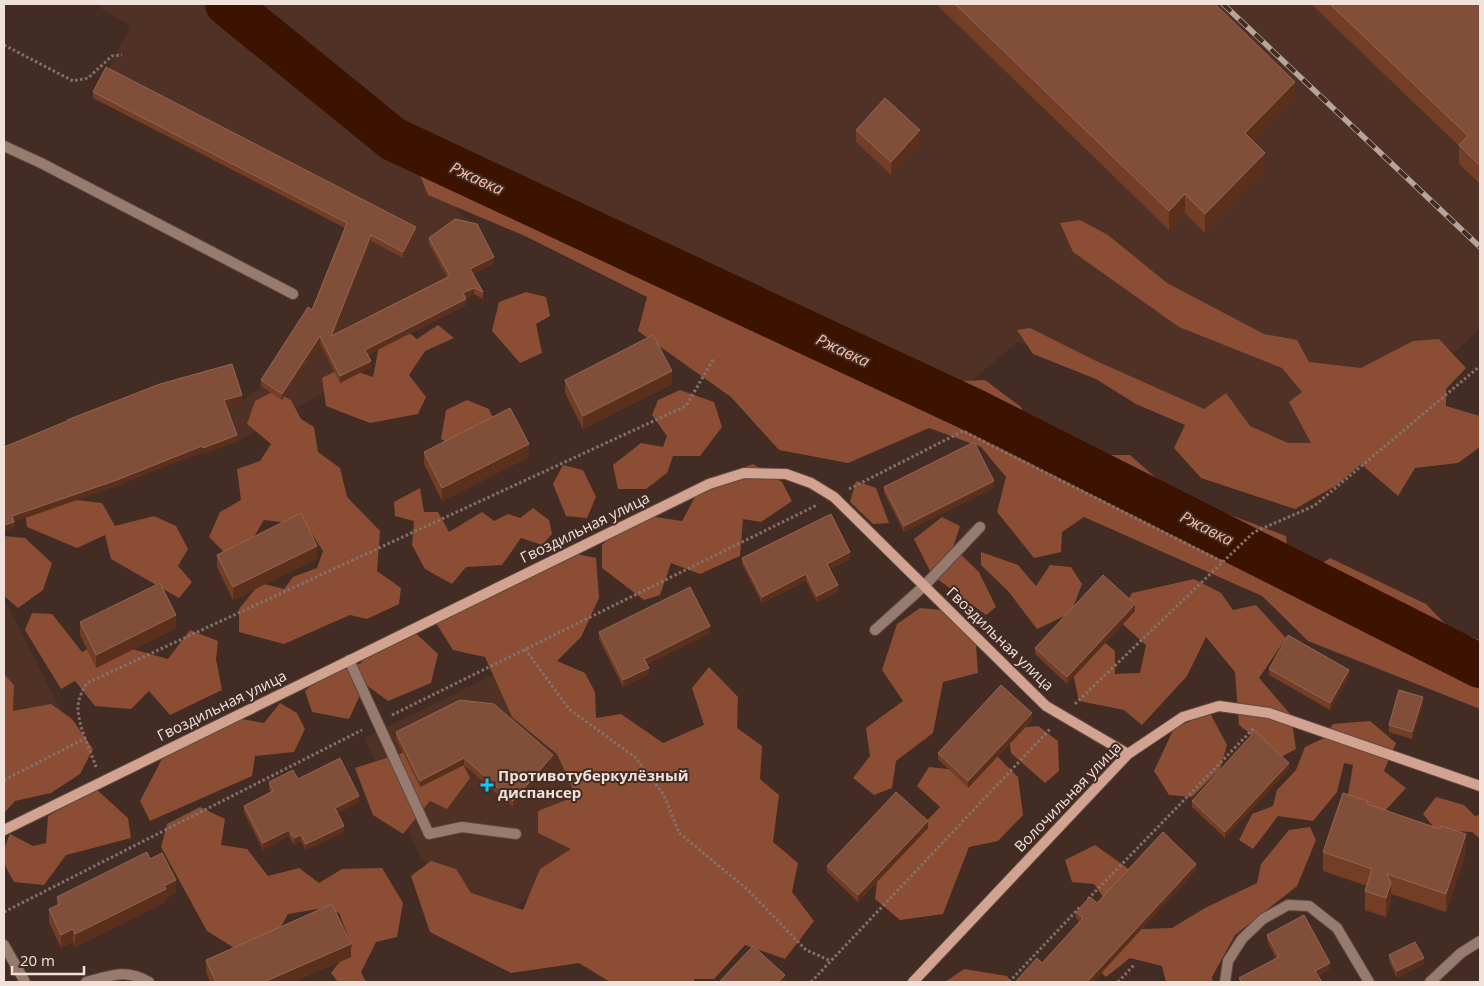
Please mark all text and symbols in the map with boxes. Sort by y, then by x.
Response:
water label: Ржавка [447,156,507,200]
water label: Ржавка [813,328,873,372]
street label: Гвоздильная улица [517,487,653,567]
water label: Ржавка [1177,505,1237,551]
street label: Гвоздильная улица [943,582,1059,695]
street label: Гвоздильная улица [154,665,290,745]
street label: Волочильная улица [1009,737,1125,856]
place label: Противотуберкулёзный диспансер [498,765,688,802]
marker: Противотуберкулёзный диспансер [480,778,494,792]
scale bar [12,944,85,976]
text: 20 m [20,950,55,970]

